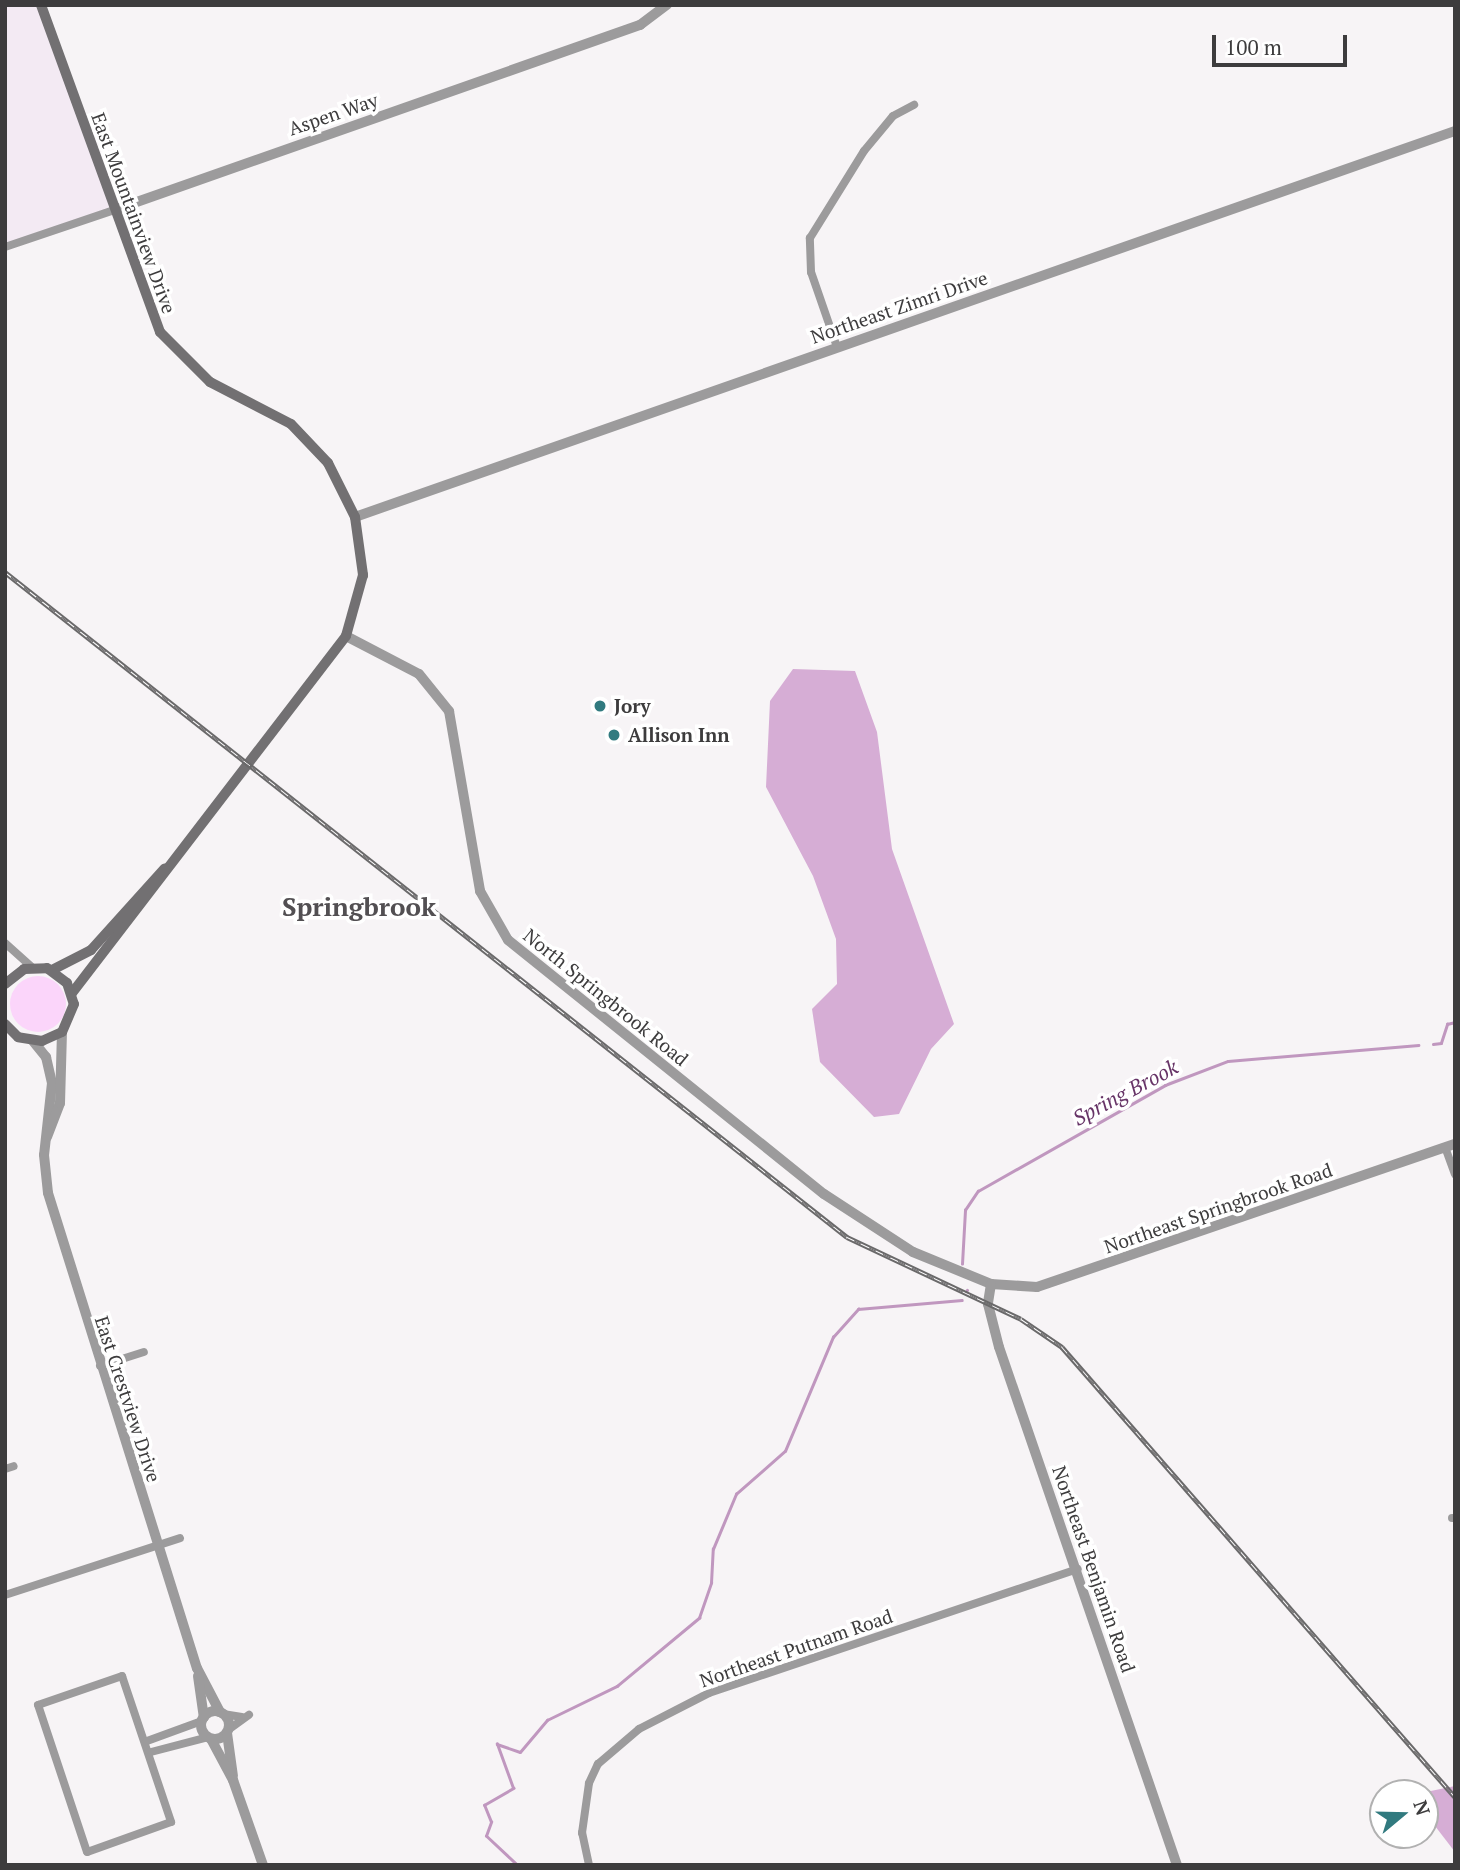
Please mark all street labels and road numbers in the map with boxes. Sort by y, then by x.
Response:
street label: Aspen Way [285,88,381,140]
street label: East Mountainview Drive [87,109,181,317]
street label: Northeast Zimri Drive [808,266,990,348]
street label: North Springbrook Road [519,924,693,1070]
street label: Northeast Springbrook Road [1101,1158,1335,1258]
street label: East Crestview Drive [90,1313,166,1485]
street label: Northeast Benjamin Road [1048,1463,1140,1675]
street label: Northeast Putnam Road [697,1604,895,1692]

